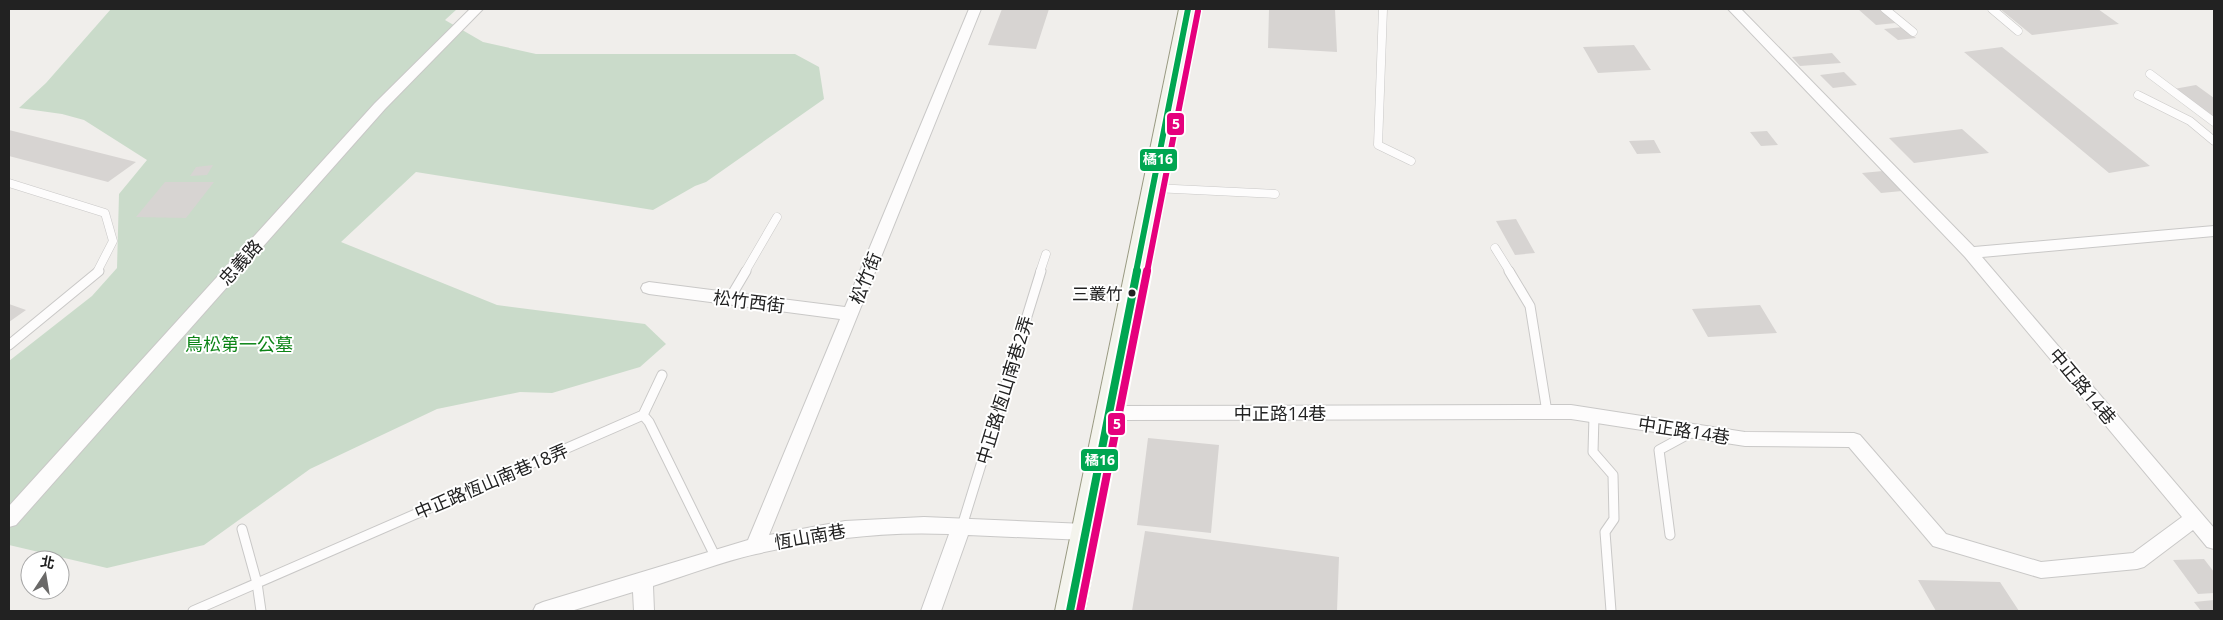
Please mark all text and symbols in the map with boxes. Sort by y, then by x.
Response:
line badge: 5 [1166,112,1185,136]
text: 5 [1172,114,1180,133]
line badge: 橘16 [1139,148,1178,172]
text: 橘16 [1143,149,1173,168]
street label: 忠義路 [213,234,267,290]
street label: 松竹街 [844,248,886,308]
place label: 三叢竹 [1072,282,1123,305]
street label: 松竹西街 [712,285,786,317]
marker: 三叢竹 [1127,288,1137,298]
street label: 中正路恆山南巷2弄 [970,313,1038,467]
park label: 鳥松第一公墓 [185,332,293,356]
street label: 中正路14巷 [2044,343,2122,429]
street label: 中正路14巷 [1234,401,1326,425]
street label: 中正路14巷 [1636,411,1732,449]
line badge: 5 [1107,412,1126,436]
text: 5 [1113,414,1121,433]
street label: 中正路恆山南巷18弄 [411,438,571,524]
line badge: 橘16 [1080,448,1119,472]
text: 橘16 [1085,450,1115,469]
street label: 恆山南巷 [772,518,848,554]
north arrow [20,550,70,600]
text: 北 [39,551,57,573]

